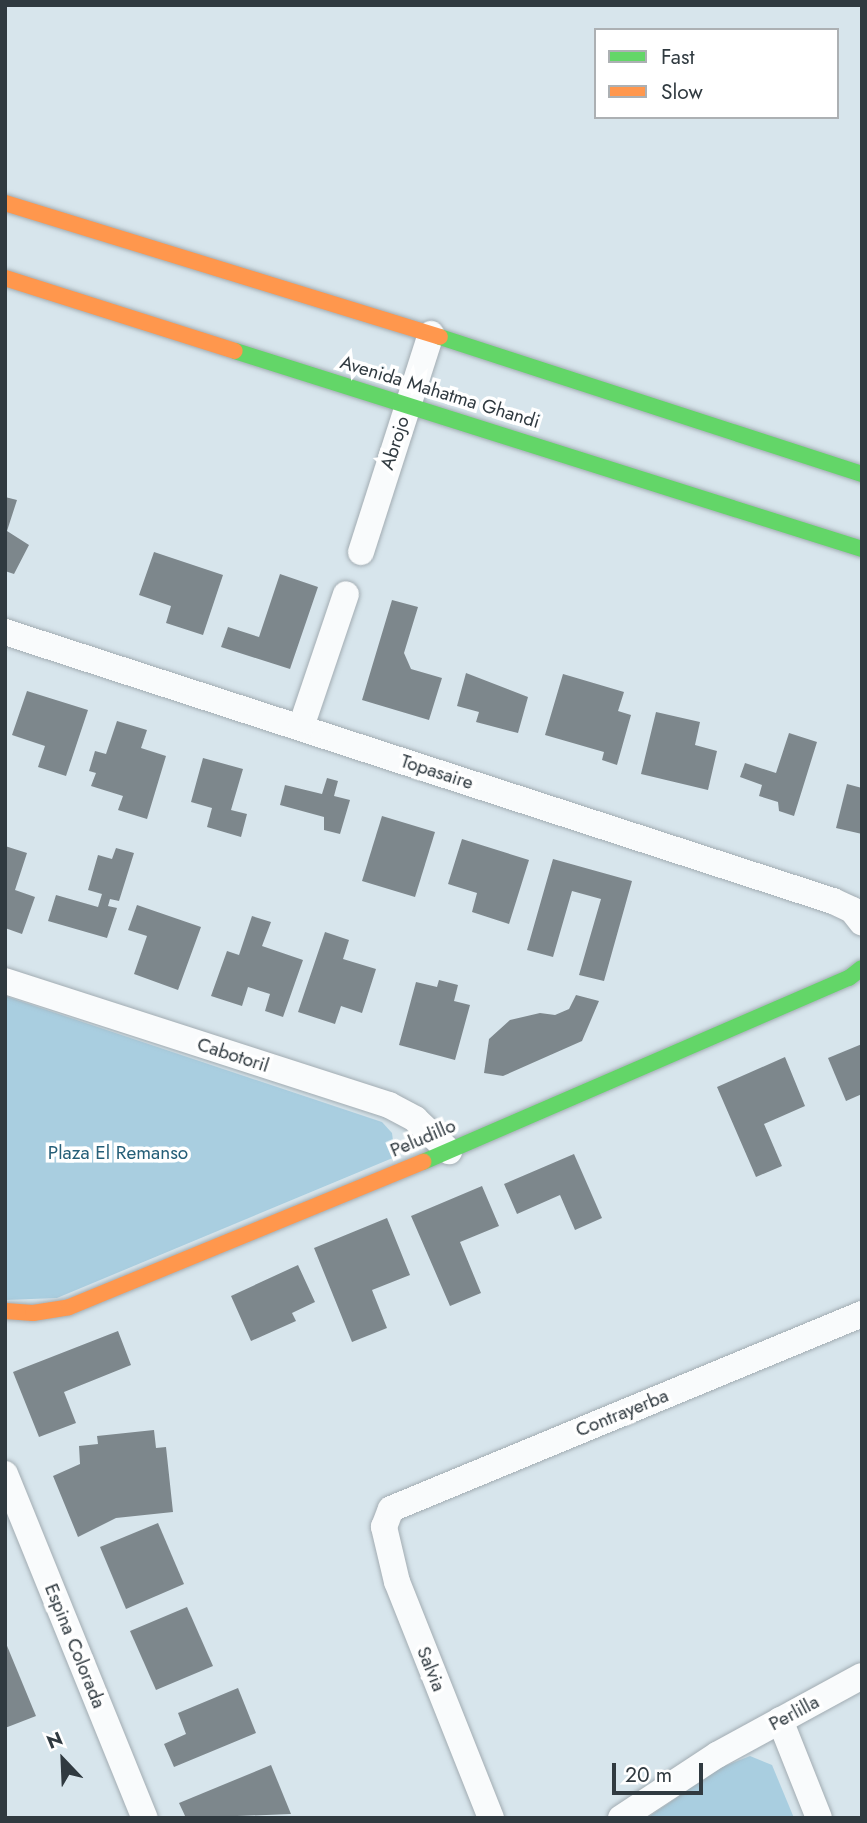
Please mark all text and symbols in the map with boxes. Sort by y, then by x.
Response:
legend [594,28,839,119]
text: Fast [661,42,694,72]
text: Slow [661,77,703,107]
street label: Avenida Mahatma Ghandi [337,351,543,433]
street label: Abrojo [376,413,414,473]
street label: Topasaire [398,750,476,794]
street label: Cabotoril [194,1033,272,1077]
street label: Peludillo [387,1114,459,1162]
park label: Plaza El Remanso [48,1142,188,1164]
street label: Contrayerba [572,1384,672,1442]
street label: Espina Colorada [40,1580,110,1712]
street label: Salvia [412,1643,450,1695]
street label: Perlilla [765,1690,823,1736]
north arrow [28,1725,98,1795]
text: N [42,1725,67,1756]
scale bar [615,1750,706,1794]
text: 20 m [625,1760,672,1790]

